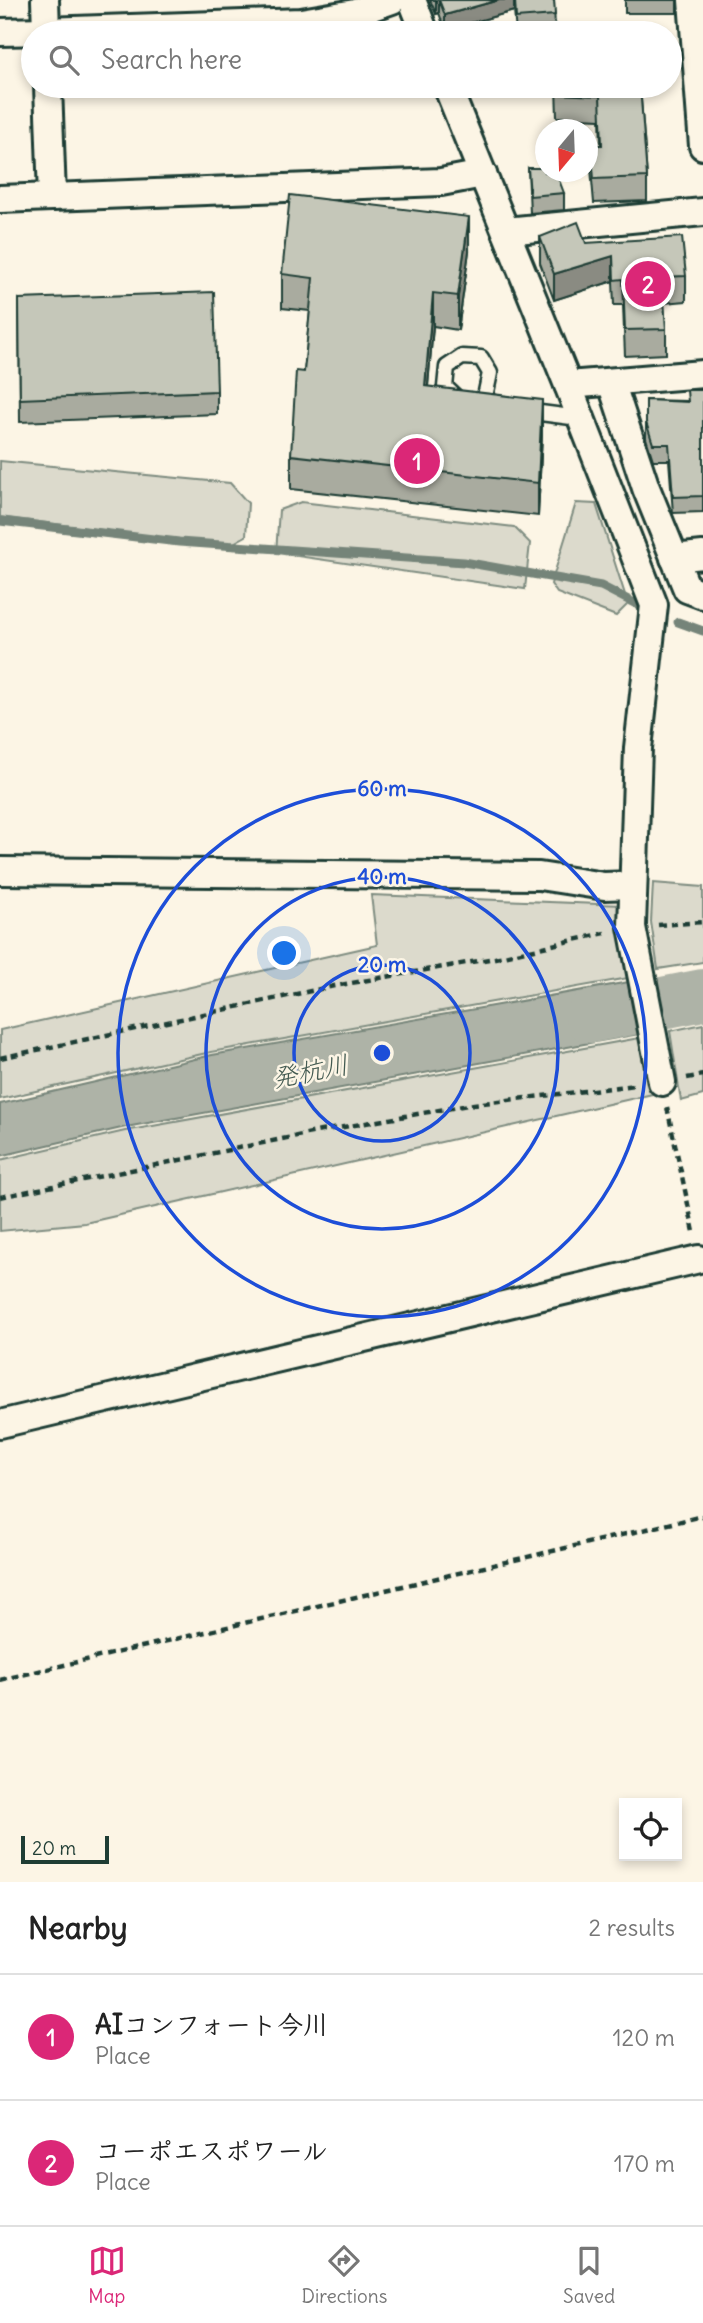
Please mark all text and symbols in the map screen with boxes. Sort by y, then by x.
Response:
search box [21,21,682,98]
icon: search [45,41,83,79]
text: Search here [101,43,242,76]
north arrow [535,119,598,182]
pin: 2 [625,258,671,310]
pin: 1 [394,435,440,487]
text: 60 m [357,775,407,802]
text: 40 m [357,863,407,890]
your location [267,936,301,970]
text: 20 m [358,951,407,978]
centre of rings [370,1041,394,1065]
water label: 発杭川 [269,1047,351,1095]
map controls [619,1798,682,1861]
button: locate [619,1798,682,1861]
scale bar [21,1833,108,1865]
text: 20 m [32,1836,76,1860]
text: Nearby [28,1909,128,1947]
text: 2 results [589,1913,675,1942]
text: AIコンフォート今川 [95,2008,329,2041]
text: 1 [46,2023,56,2052]
text: 120 m [612,2023,675,2052]
text: Place [95,2041,151,2070]
text: コーポエスポワール [95,2134,328,2167]
text: 2 [45,2149,57,2178]
text: 170 m [614,2149,675,2178]
text: Place [95,2167,151,2196]
tab: Map [88,2242,126,2308]
tab: Directions [302,2242,387,2308]
tab: Saved [563,2242,615,2308]

